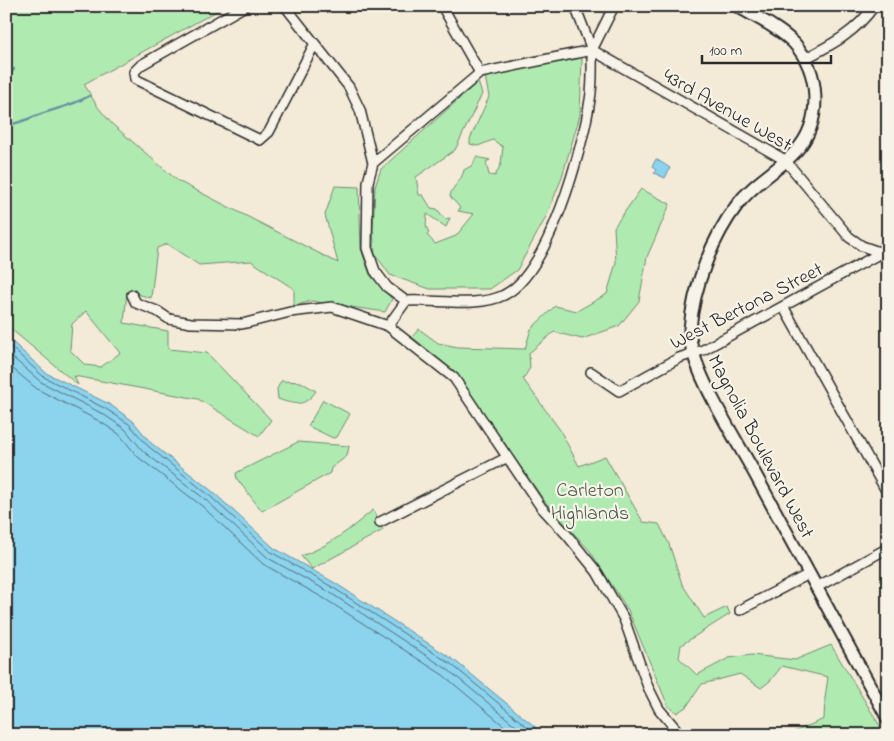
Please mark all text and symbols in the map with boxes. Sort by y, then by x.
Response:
scale bar [702,32,830,64]
text: 100 m [709,40,742,62]
street label: 43rd Avenue West [657,62,797,160]
street label: West Bertona Street [666,256,829,358]
street label: Magnolia Boulevard West [698,350,821,545]
park label: Carleton Highlands [551,477,629,530]

